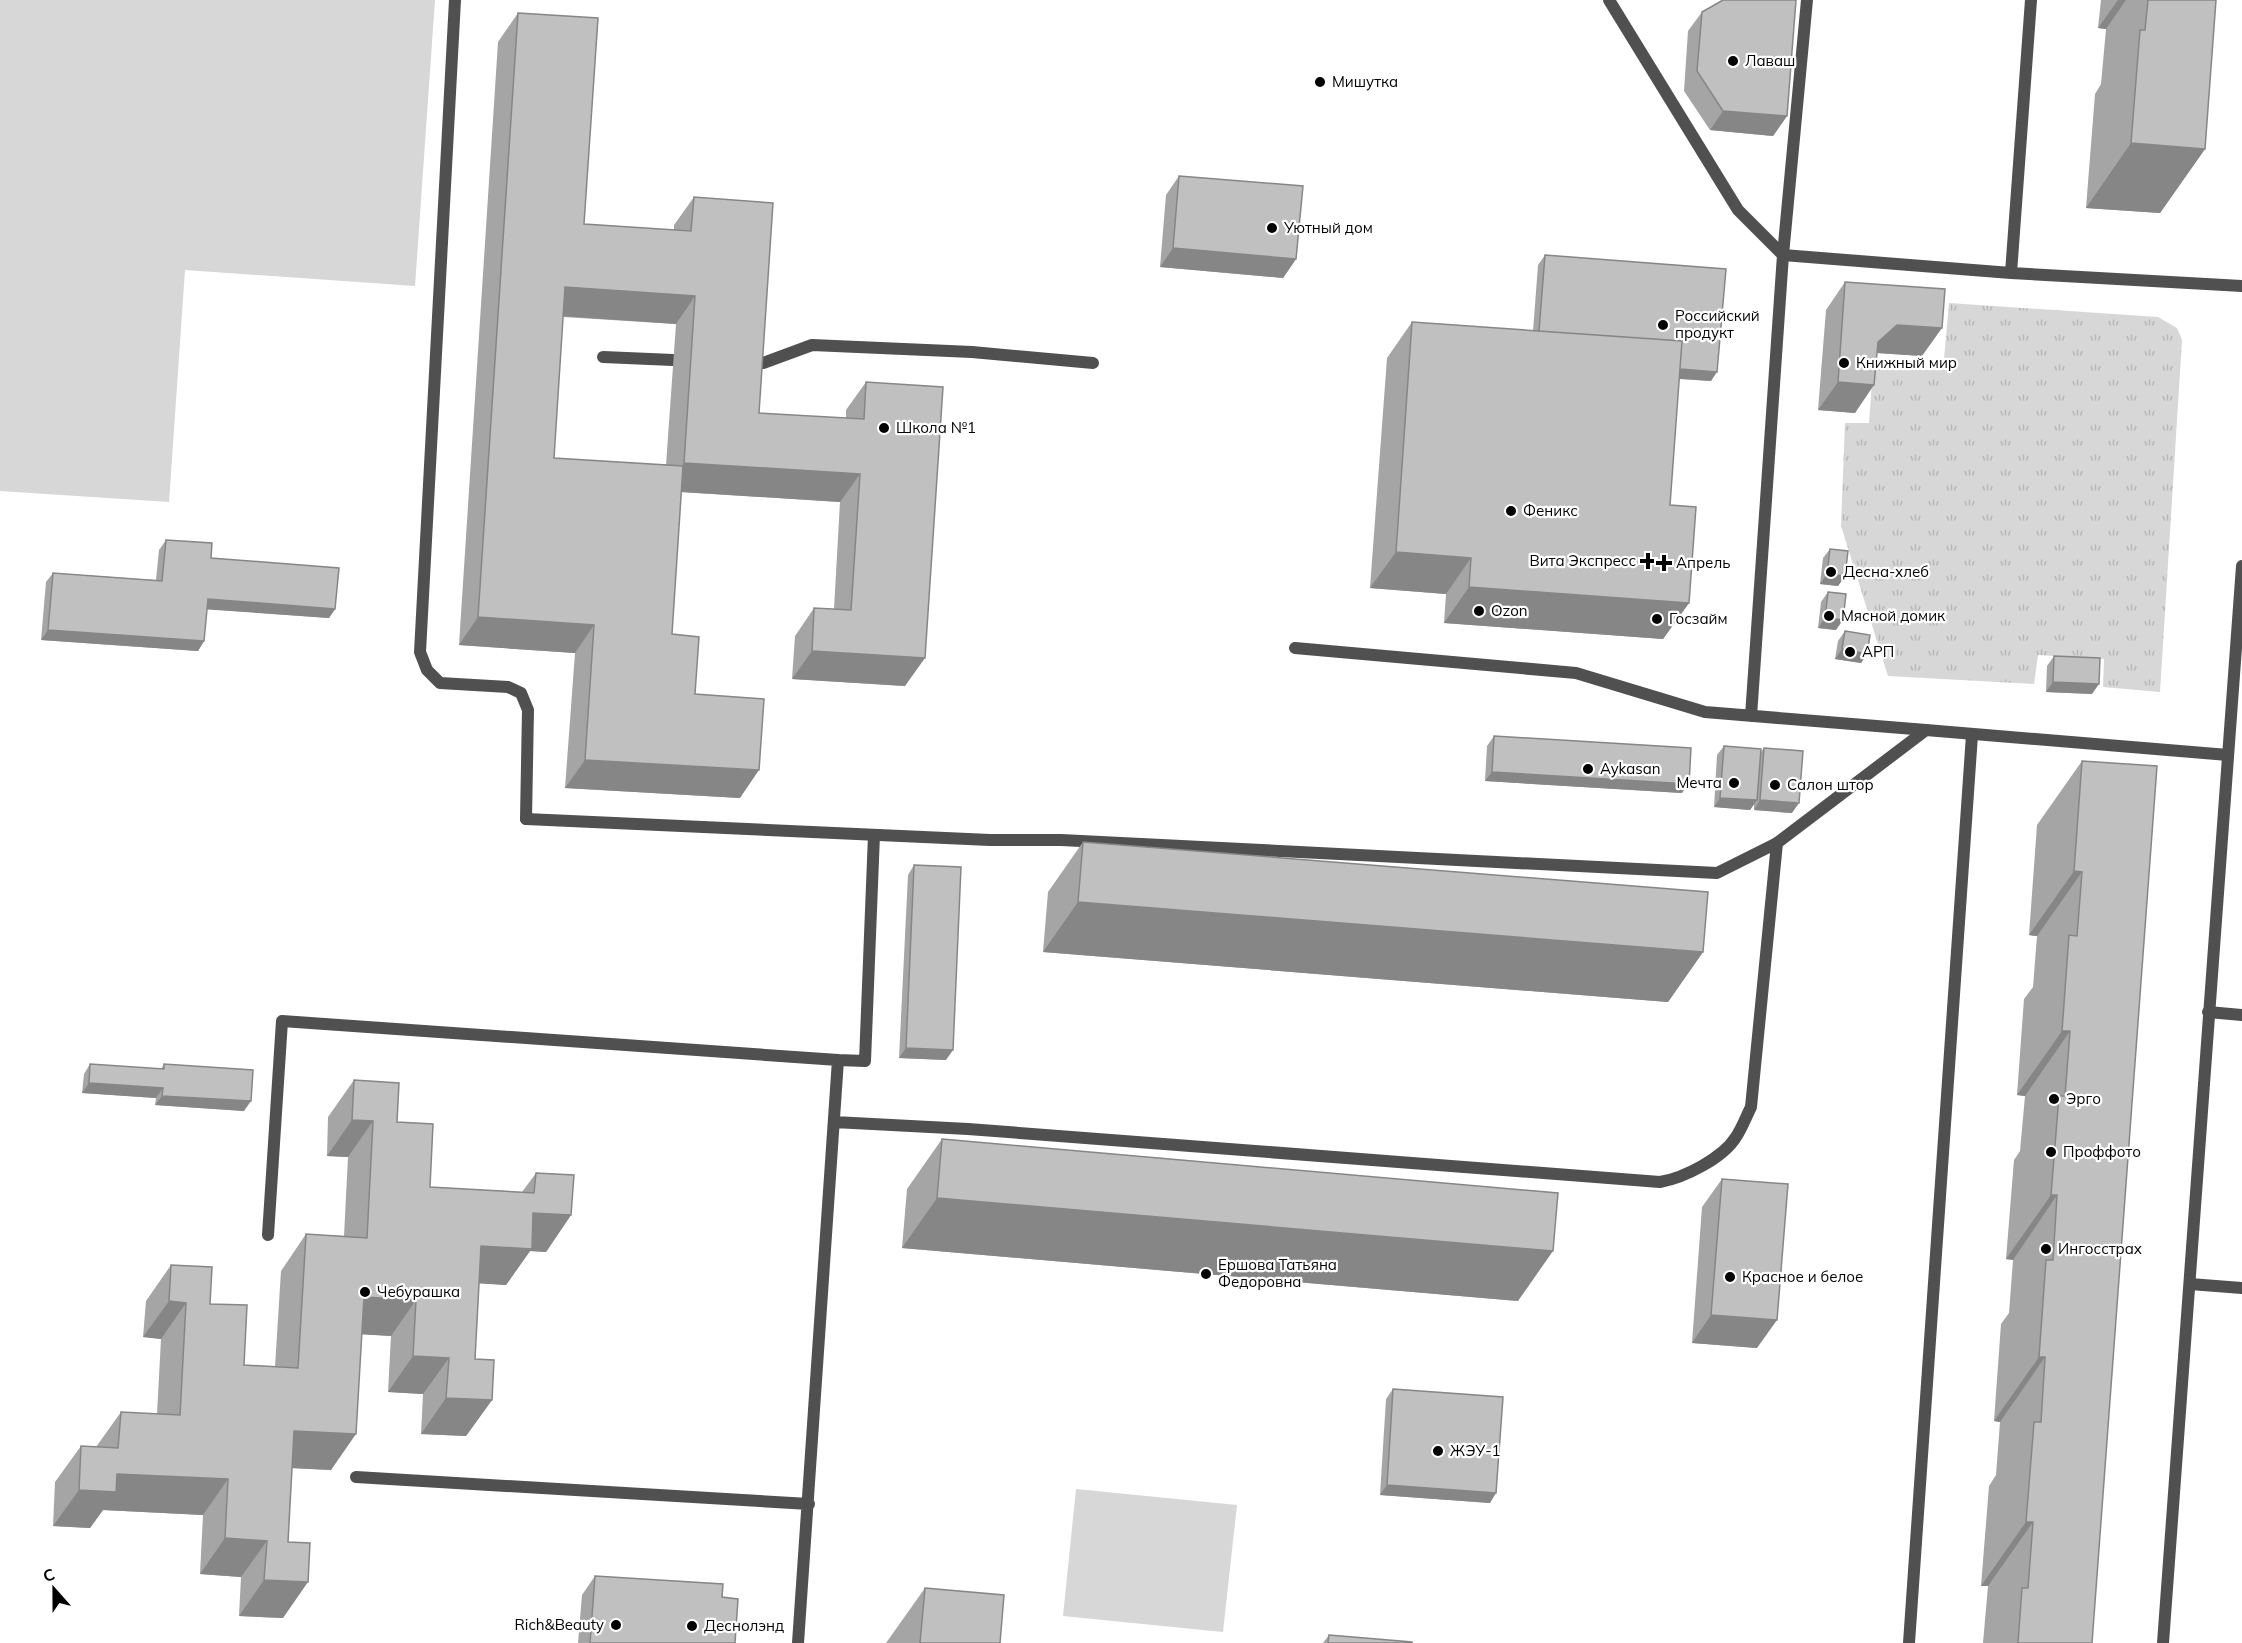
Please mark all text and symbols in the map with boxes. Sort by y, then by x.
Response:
place label: Лаваш [1745,51,1795,70]
marker: Лаваш [1726,54,1740,68]
place label: Мишутка [1332,72,1398,91]
marker: Мишутка [1313,75,1327,89]
place label: Уютный дом [1283,218,1373,237]
marker: Уютный дом [1265,221,1279,235]
place label: Российский продукт [1675,306,1760,342]
marker: Российский продукт [1656,318,1670,332]
place label: Книжный мир [1856,353,1957,372]
marker: Книжный мир [1837,356,1851,370]
place label: Школа №1 [896,418,976,437]
marker: Школа №1 [877,421,891,435]
place label: Феникс [1523,501,1578,520]
marker: Феникс [1504,504,1518,518]
place label: Вита Экспресс [1529,551,1636,570]
place label: Апрель [1676,553,1730,572]
marker: Вита Экспресс [1641,554,1655,568]
marker: Апрель [1657,556,1671,570]
place label: Десна-хлеб [1843,562,1929,581]
marker: Десна-хлеб [1824,565,1838,579]
place label: Ozon [1491,601,1528,620]
marker: Ozon [1472,604,1486,618]
place label: Мясной домик [1841,606,1946,625]
place label: Госзайм [1669,609,1728,628]
marker: Мясной домик [1822,609,1836,623]
marker: Госзайм [1650,612,1664,626]
place label: АРП [1862,642,1894,661]
marker: АРП [1843,645,1857,659]
place label: Aykasan [1600,759,1660,778]
marker: Aykasan [1581,762,1595,776]
place label: Мечта [1676,773,1722,792]
place label: Салон штор [1787,775,1874,794]
marker: Мечта [1727,776,1741,790]
marker: Салон штор [1768,778,1782,792]
place label: Эрго [2066,1089,2101,1108]
marker: Эрго [2047,1092,2061,1106]
place label: Проффото [2063,1142,2141,1161]
marker: Проффото [2044,1145,2058,1159]
place label: Ингосстрах [2058,1239,2142,1258]
marker: Ингосстрах [2039,1242,2053,1256]
place label: Ершова Татьяна Федоровна [1218,1255,1337,1291]
marker: Ершова Татьяна Федоровна [1199,1267,1213,1281]
place label: Красное и белое [1742,1267,1863,1286]
marker: Красное и белое [1723,1270,1737,1284]
place label: Чебурашка [377,1282,460,1301]
marker: Чебурашка [358,1285,372,1299]
place label: ЖЭУ-1 [1450,1441,1501,1460]
marker: ЖЭУ-1 [1431,1444,1445,1458]
north arrow [24,1559,84,1619]
text: С [40,1564,57,1586]
place label: Rich&Beauty [514,1615,604,1634]
place label: Деснолэнд [704,1616,784,1635]
marker: Rich&Beauty [609,1618,623,1632]
marker: Деснолэнд [685,1619,699,1633]

